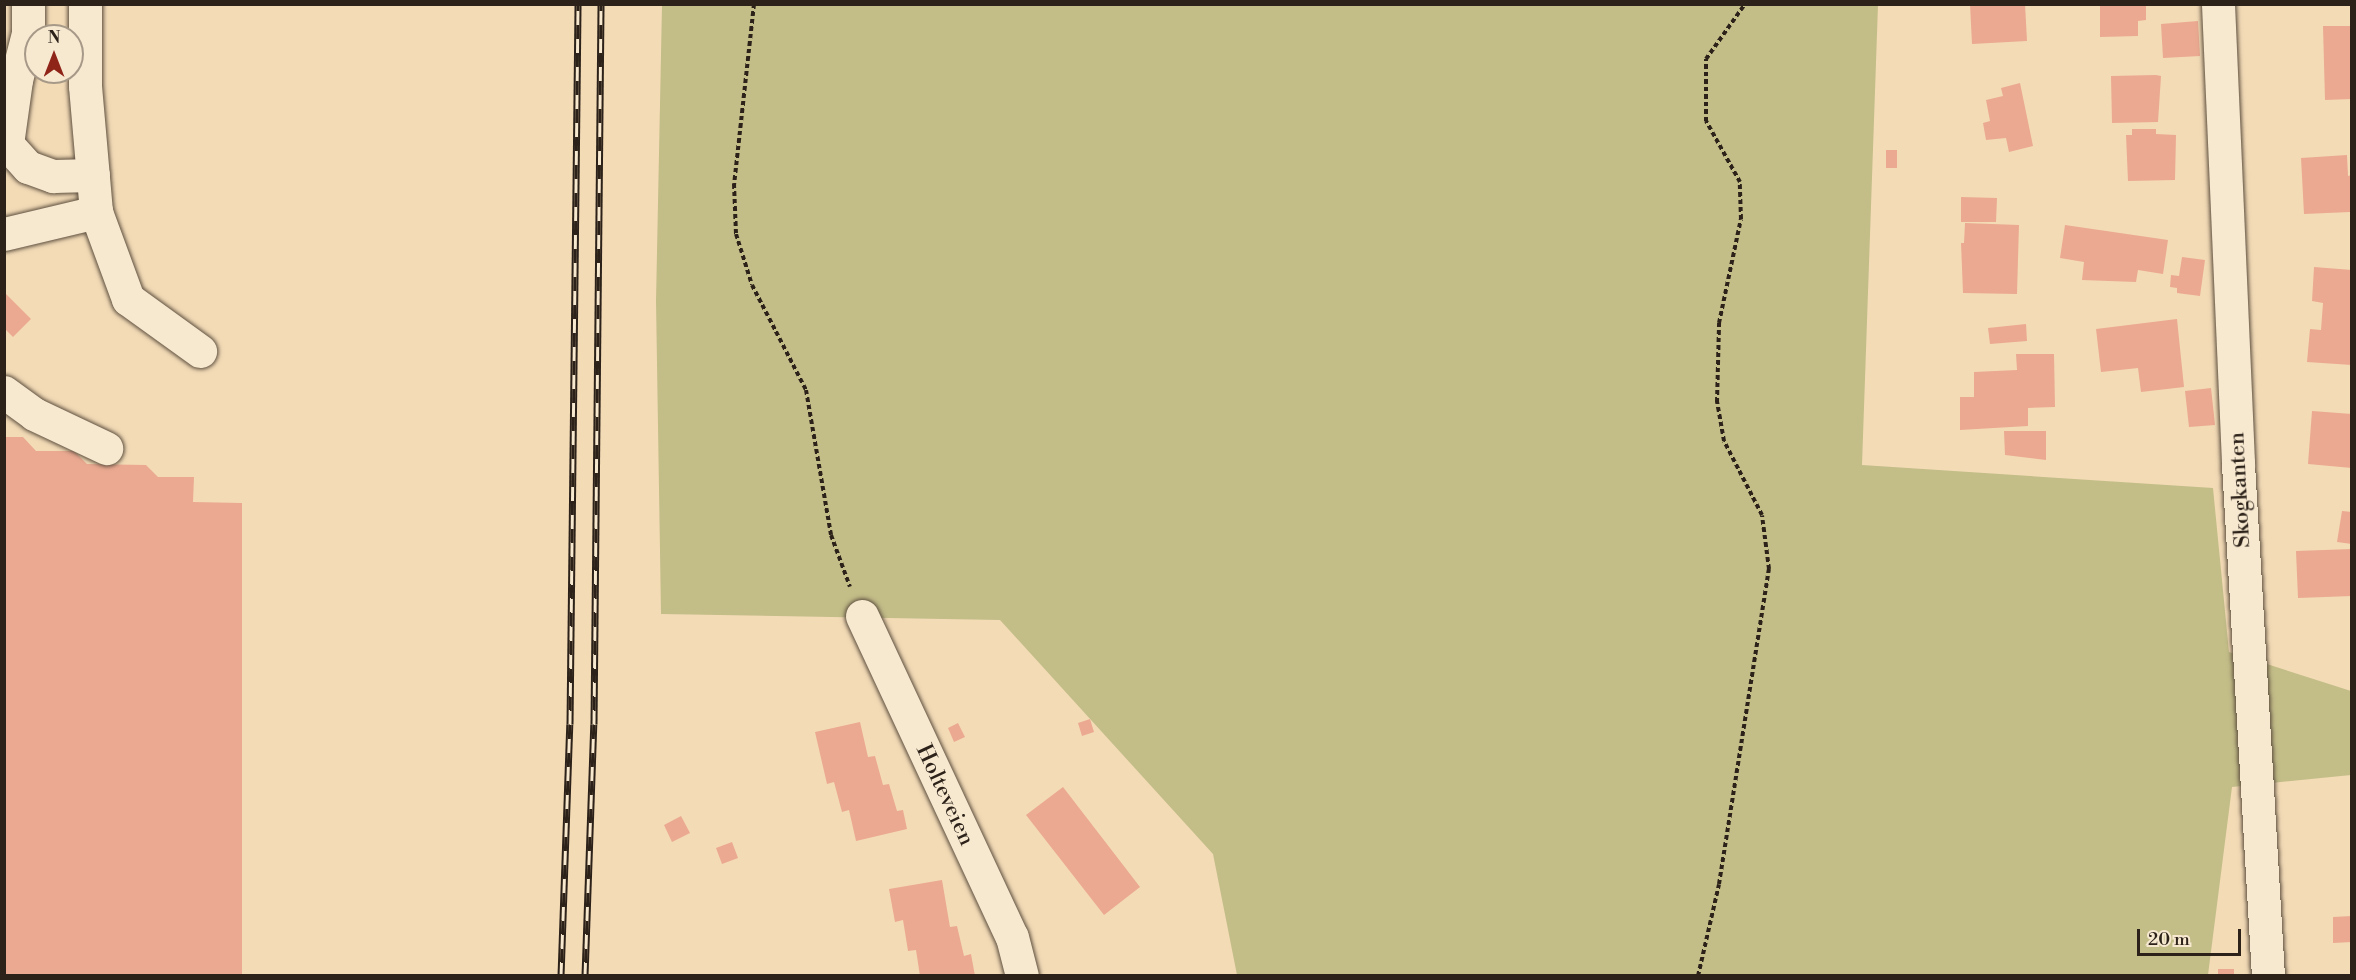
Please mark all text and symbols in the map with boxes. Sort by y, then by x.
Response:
north arrow [24,24,84,84]
text: N [48,28,60,48]
street label: Skogkanten [2224,431,2256,549]
street label: Holteveien [910,740,980,850]
scale bar [2140,917,2244,955]
text: 20 m [2148,928,2190,951]

